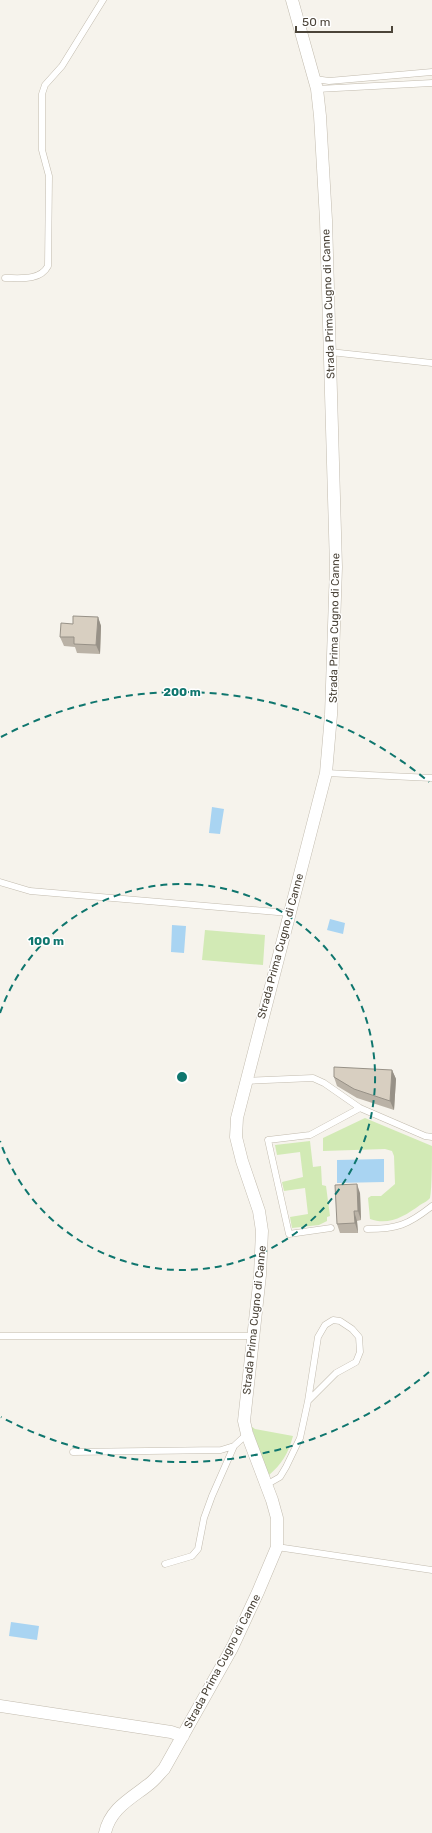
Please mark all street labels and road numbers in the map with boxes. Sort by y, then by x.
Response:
street label: Strada Prima Cugno di Canne [319,229,338,379]
street label: Strada Prima Cugno di Canne [327,553,342,703]
street label: Strada Prima Cugno di Canne [255,872,306,1020]
street label: Strada Prima Cugno di Canne [240,1245,269,1395]
street label: Strada Prima Cugno di Canne [181,1592,263,1731]

